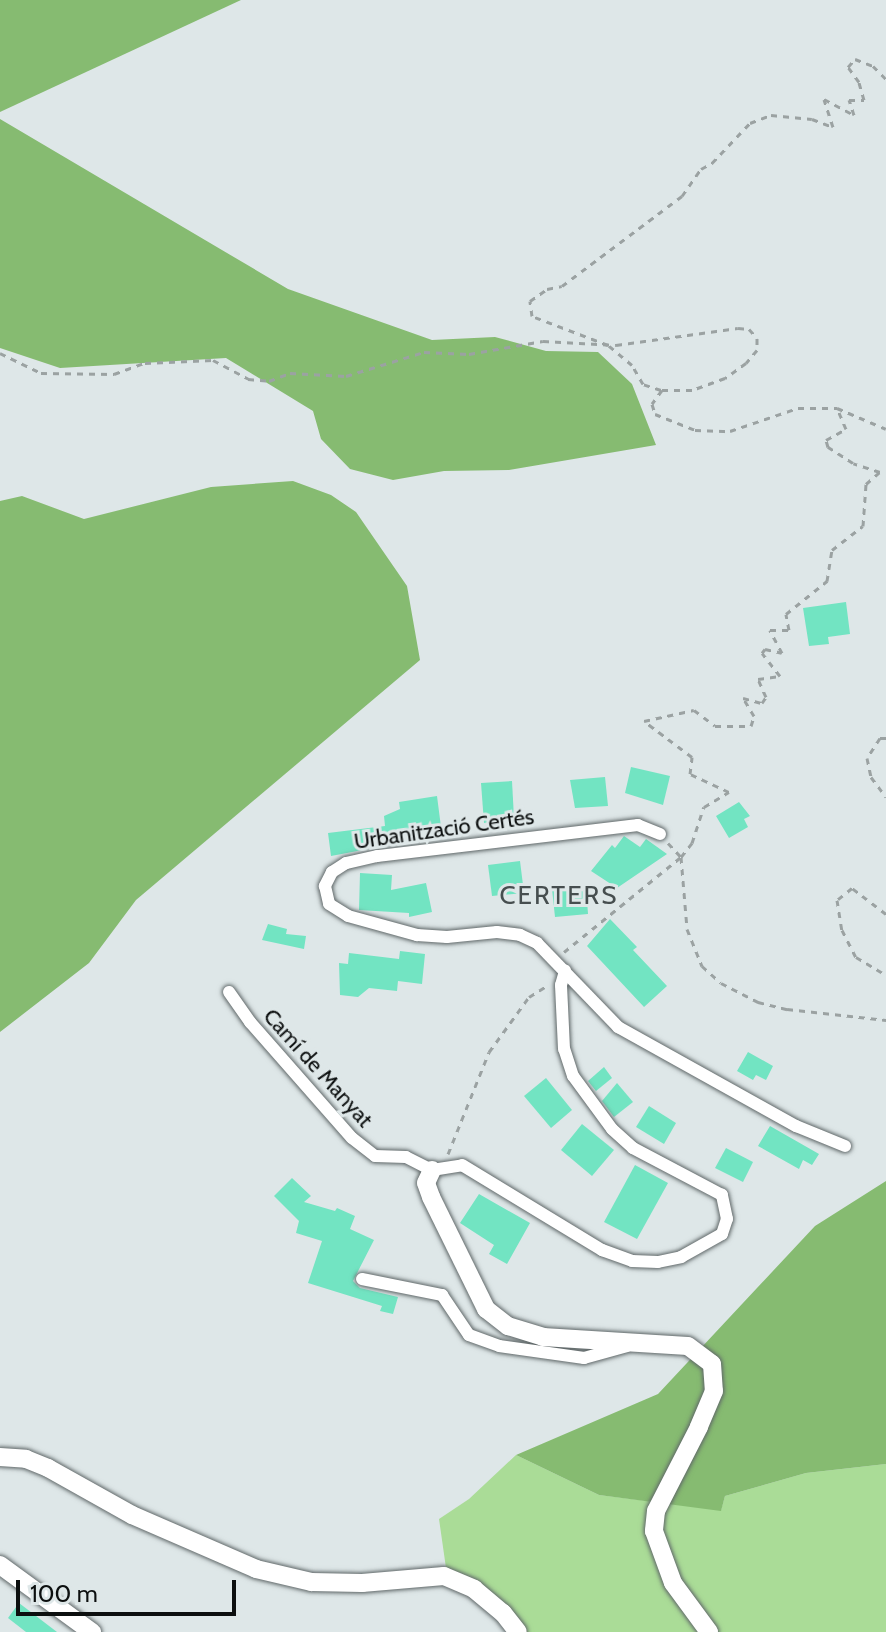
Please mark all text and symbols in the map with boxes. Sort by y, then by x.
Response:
street label: Urbanització Certés [352,803,536,855]
district label: CERTERS [500,880,618,912]
street label: Camí de Manyat [258,1003,378,1133]
scale bar [20,1564,240,1614]
text: 100 m [30,1579,98,1608]

